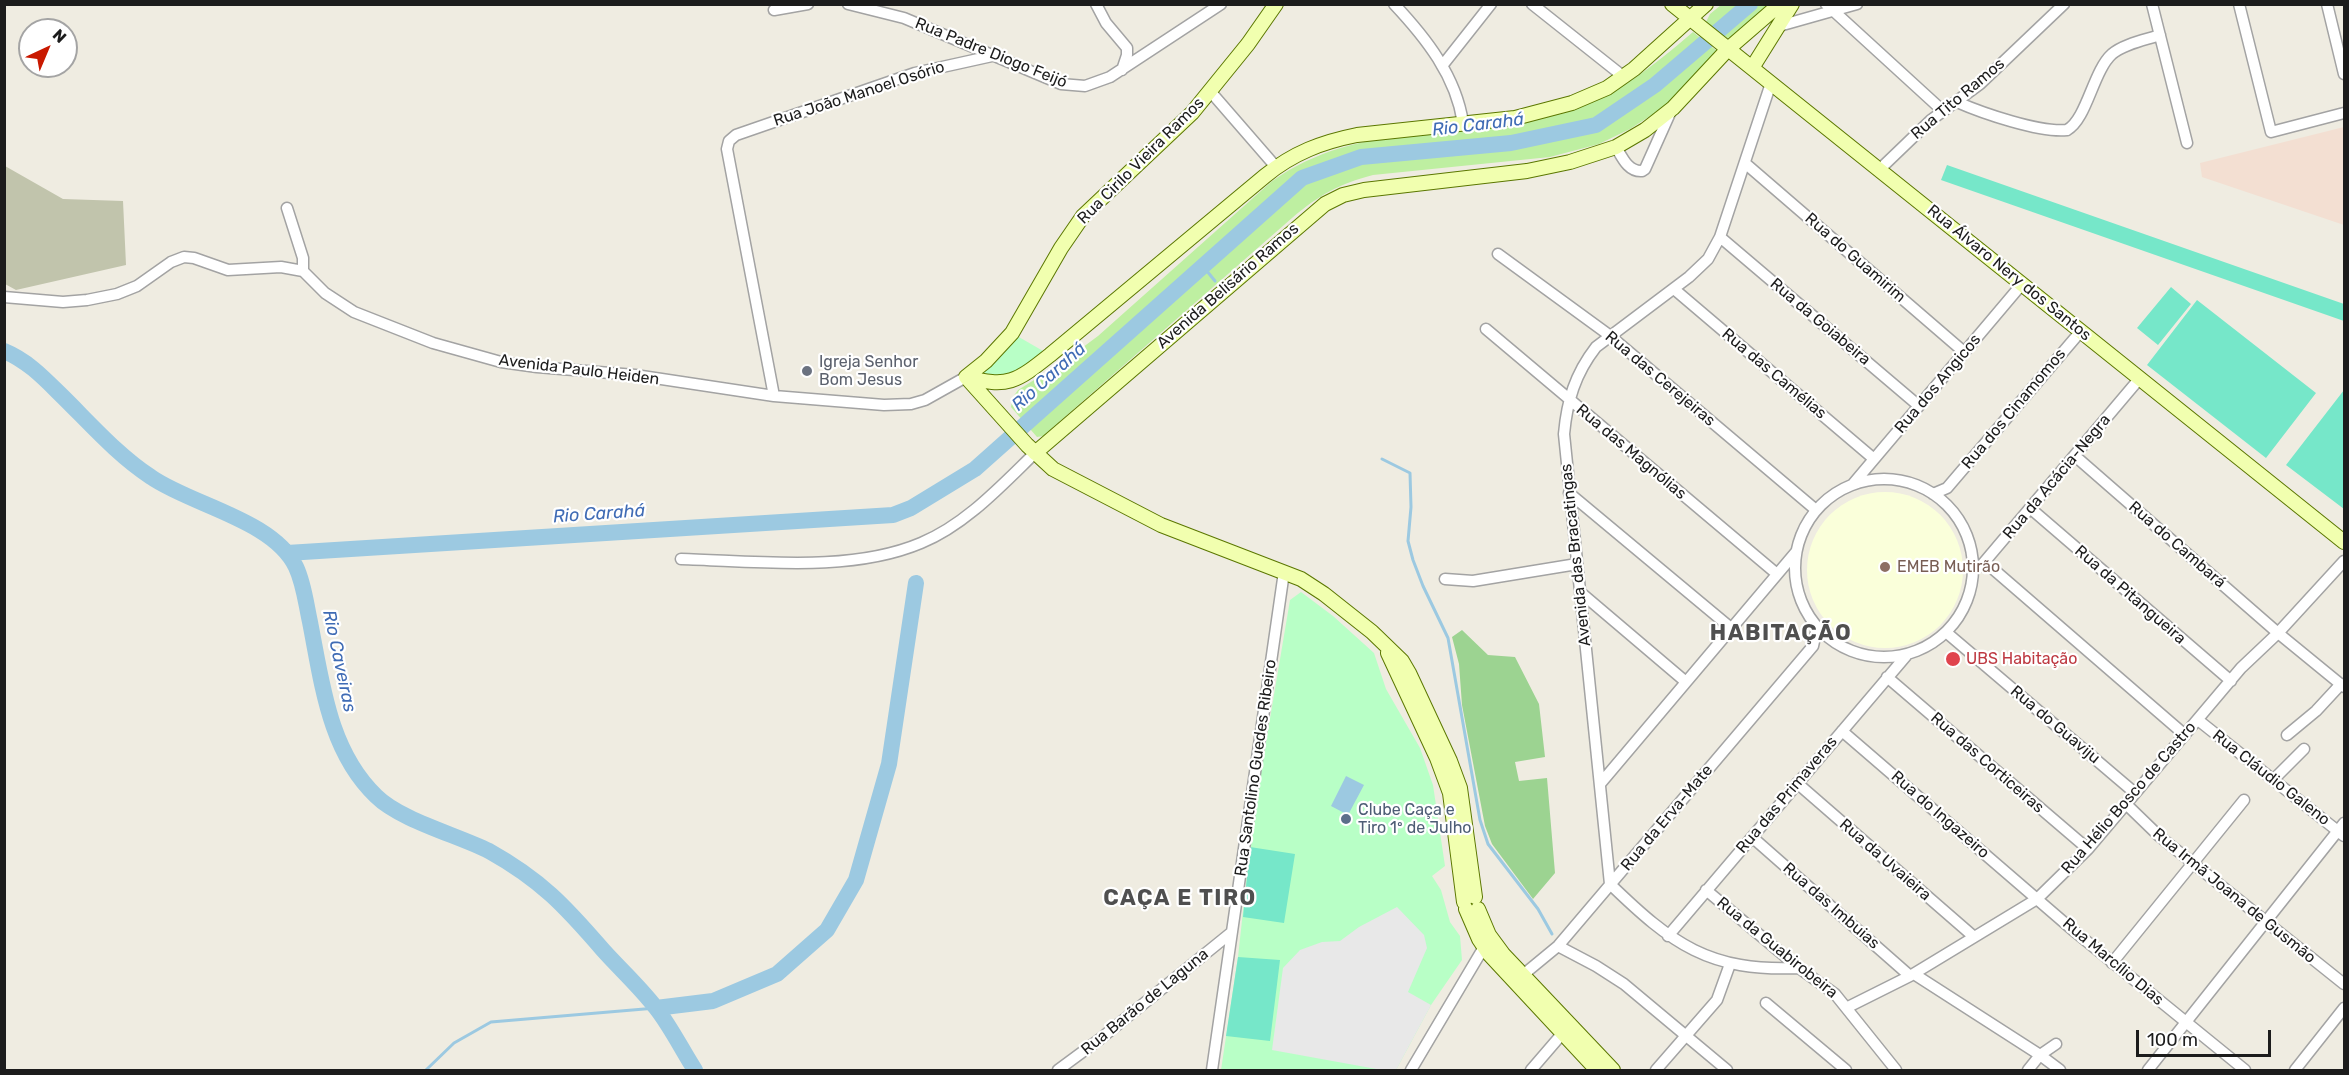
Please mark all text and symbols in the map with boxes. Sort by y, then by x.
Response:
street label: Rua Padre Diogo Feijó [912,14,1070,92]
north arrow [18,18,78,78]
text: N [49,25,70,47]
street label: Rua Tito Ramos [1907,54,2009,144]
street label: Rua João Manoel Osório [771,57,947,131]
street label: Rua Cirilo Vieira Ramos [1074,94,1208,228]
water label: Rio Carahá [1431,109,1525,141]
street label: Rua Álvaro Nery dos Santos [1923,201,2095,345]
street label: Rua do Guamirim [1801,209,1909,307]
street label: Avenida Belisário Ramos [1153,219,1303,353]
street label: Rua da Goiabeira [1766,274,1874,370]
street label: Rua das Camélias [1718,325,1830,423]
street label: Rua das Cerejeiras [1601,327,1719,431]
street label: Rua dos Angicos [1891,330,1985,438]
water label: Rio Carahá [1007,338,1091,416]
street label: Rua dos Cinamomos [1958,345,2070,473]
street label: Avenida Paulo Heiden [498,351,660,389]
place label: Igreja Senhor Bom Jesus [819,352,918,390]
marker: Igreja Senhor Bom Jesus [800,364,814,378]
street label: Rua das Magnólias [1572,400,1690,504]
street label: Rua da Acácia-Negra [1999,411,2115,543]
street label: Avenida das Bracatingas [1557,463,1595,647]
street label: Rua do Cambará [2125,498,2229,592]
water label: Rio Carahá [552,500,646,528]
street label: Rua da Pitangueira [2071,542,2189,648]
place label: EMEB Mutirão [1897,557,2000,577]
marker: EMEB Mutirão [1878,560,1892,574]
water label: Rio Caveiras [318,608,360,714]
district label: HABITAÇÃO [1710,621,1852,647]
place label: UBS Habitação [1966,649,2077,669]
marker: UBS Habitação [1944,650,1962,668]
street label: Rua Santolino Guedes Ribeiro [1231,658,1281,878]
street label: Rua do Guaviju [2006,682,2104,768]
street label: Rua das Corticeiras [1926,709,2048,817]
street label: Rua Hélio Bosco de Castro [2058,718,2200,878]
street label: Rua Cláudio Galeno [2208,726,2334,830]
street label: Rua das Primaveras [1732,733,1842,857]
street label: Rua da Erva-Mate [1617,761,1717,875]
street label: Rua do Ingazeiro [1887,767,1993,863]
place label: Clube Caça e Tiro 1º de Julho [1358,800,1472,838]
marker: Clube Caça e Tiro 1º de Julho [1339,812,1353,826]
street label: Rua da Uvaieira [1835,815,1935,905]
street label: Rua Irmã Joana de Gusmão [2149,824,2319,968]
street label: Rua das Imbuias [1779,859,1883,953]
district label: CAÇA E TIRO [1103,886,1257,912]
street label: Rua da Guabirobeira [1713,893,1841,1003]
street label: Rua Marcílio Dias [2059,914,2167,1010]
street label: Rua Barão de Laguna [1077,945,1213,1059]
scale bar [2139,1018,2274,1056]
text: 100 m [2147,1029,2198,1051]

